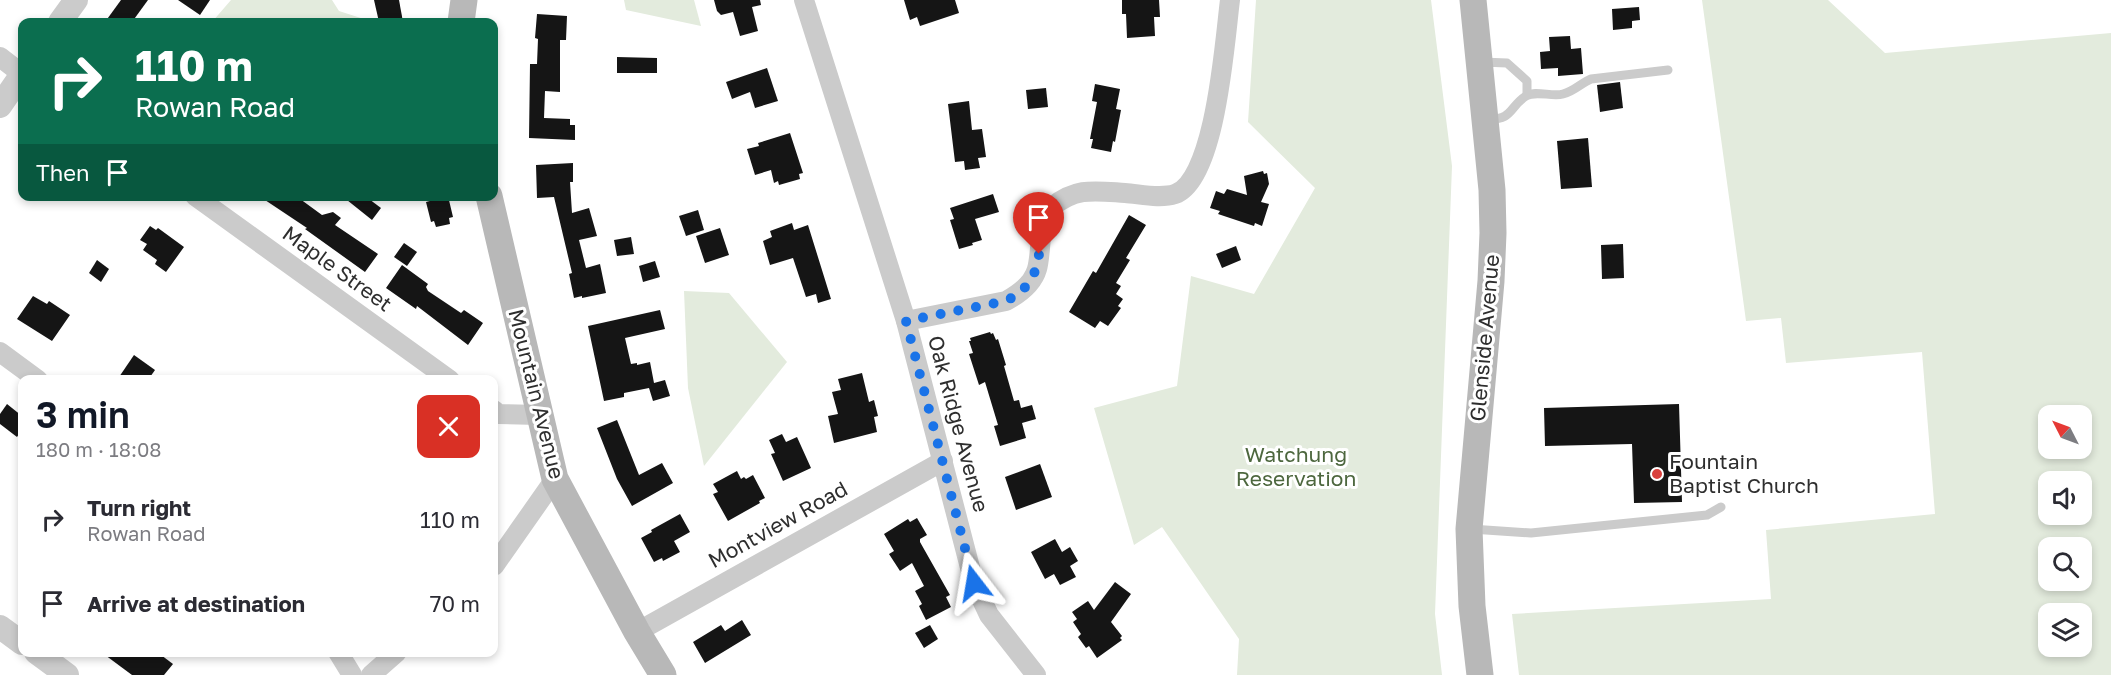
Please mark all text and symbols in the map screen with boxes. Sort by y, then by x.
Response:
text: 110 m [135,40,253,90]
icon: right [36,42,114,120]
text: Rowan Road [135,91,295,123]
icon: arrive [101,156,134,189]
text: Then [36,159,89,186]
pin [1013,192,1064,254]
icon: arrive [1022,201,1055,234]
street label: Maple Street [278,220,397,317]
street label: Glenside Avenue [1464,253,1504,423]
street label: Mountain Avenue [503,306,571,481]
street label: Oak Ridge Avenue [923,333,995,515]
text: 3 min [36,393,130,436]
button: close [417,395,480,458]
north arrow [2038,405,2092,459]
map controls [2038,405,2092,657]
text: 180 m · 18:08 [36,437,162,461]
park label: Watchung Reservation [1236,441,1356,491]
place label: Fountain Baptist Church [1669,448,1819,498]
marker: Fountain Baptist Church [1650,467,1664,481]
button: sound [2038,471,2092,525]
street label: Montview Road [703,475,852,573]
text: Turn right [87,494,191,521]
icon: right [36,503,69,536]
text: 110 m [420,506,480,533]
text: Rowan Road [87,521,206,545]
button: search [2038,537,2092,591]
position arrow [942,551,1006,615]
icon: arrive [36,587,69,620]
text: Arrive at destination [87,590,305,617]
text: 70 m [430,590,480,617]
button: layers [2038,603,2092,657]

